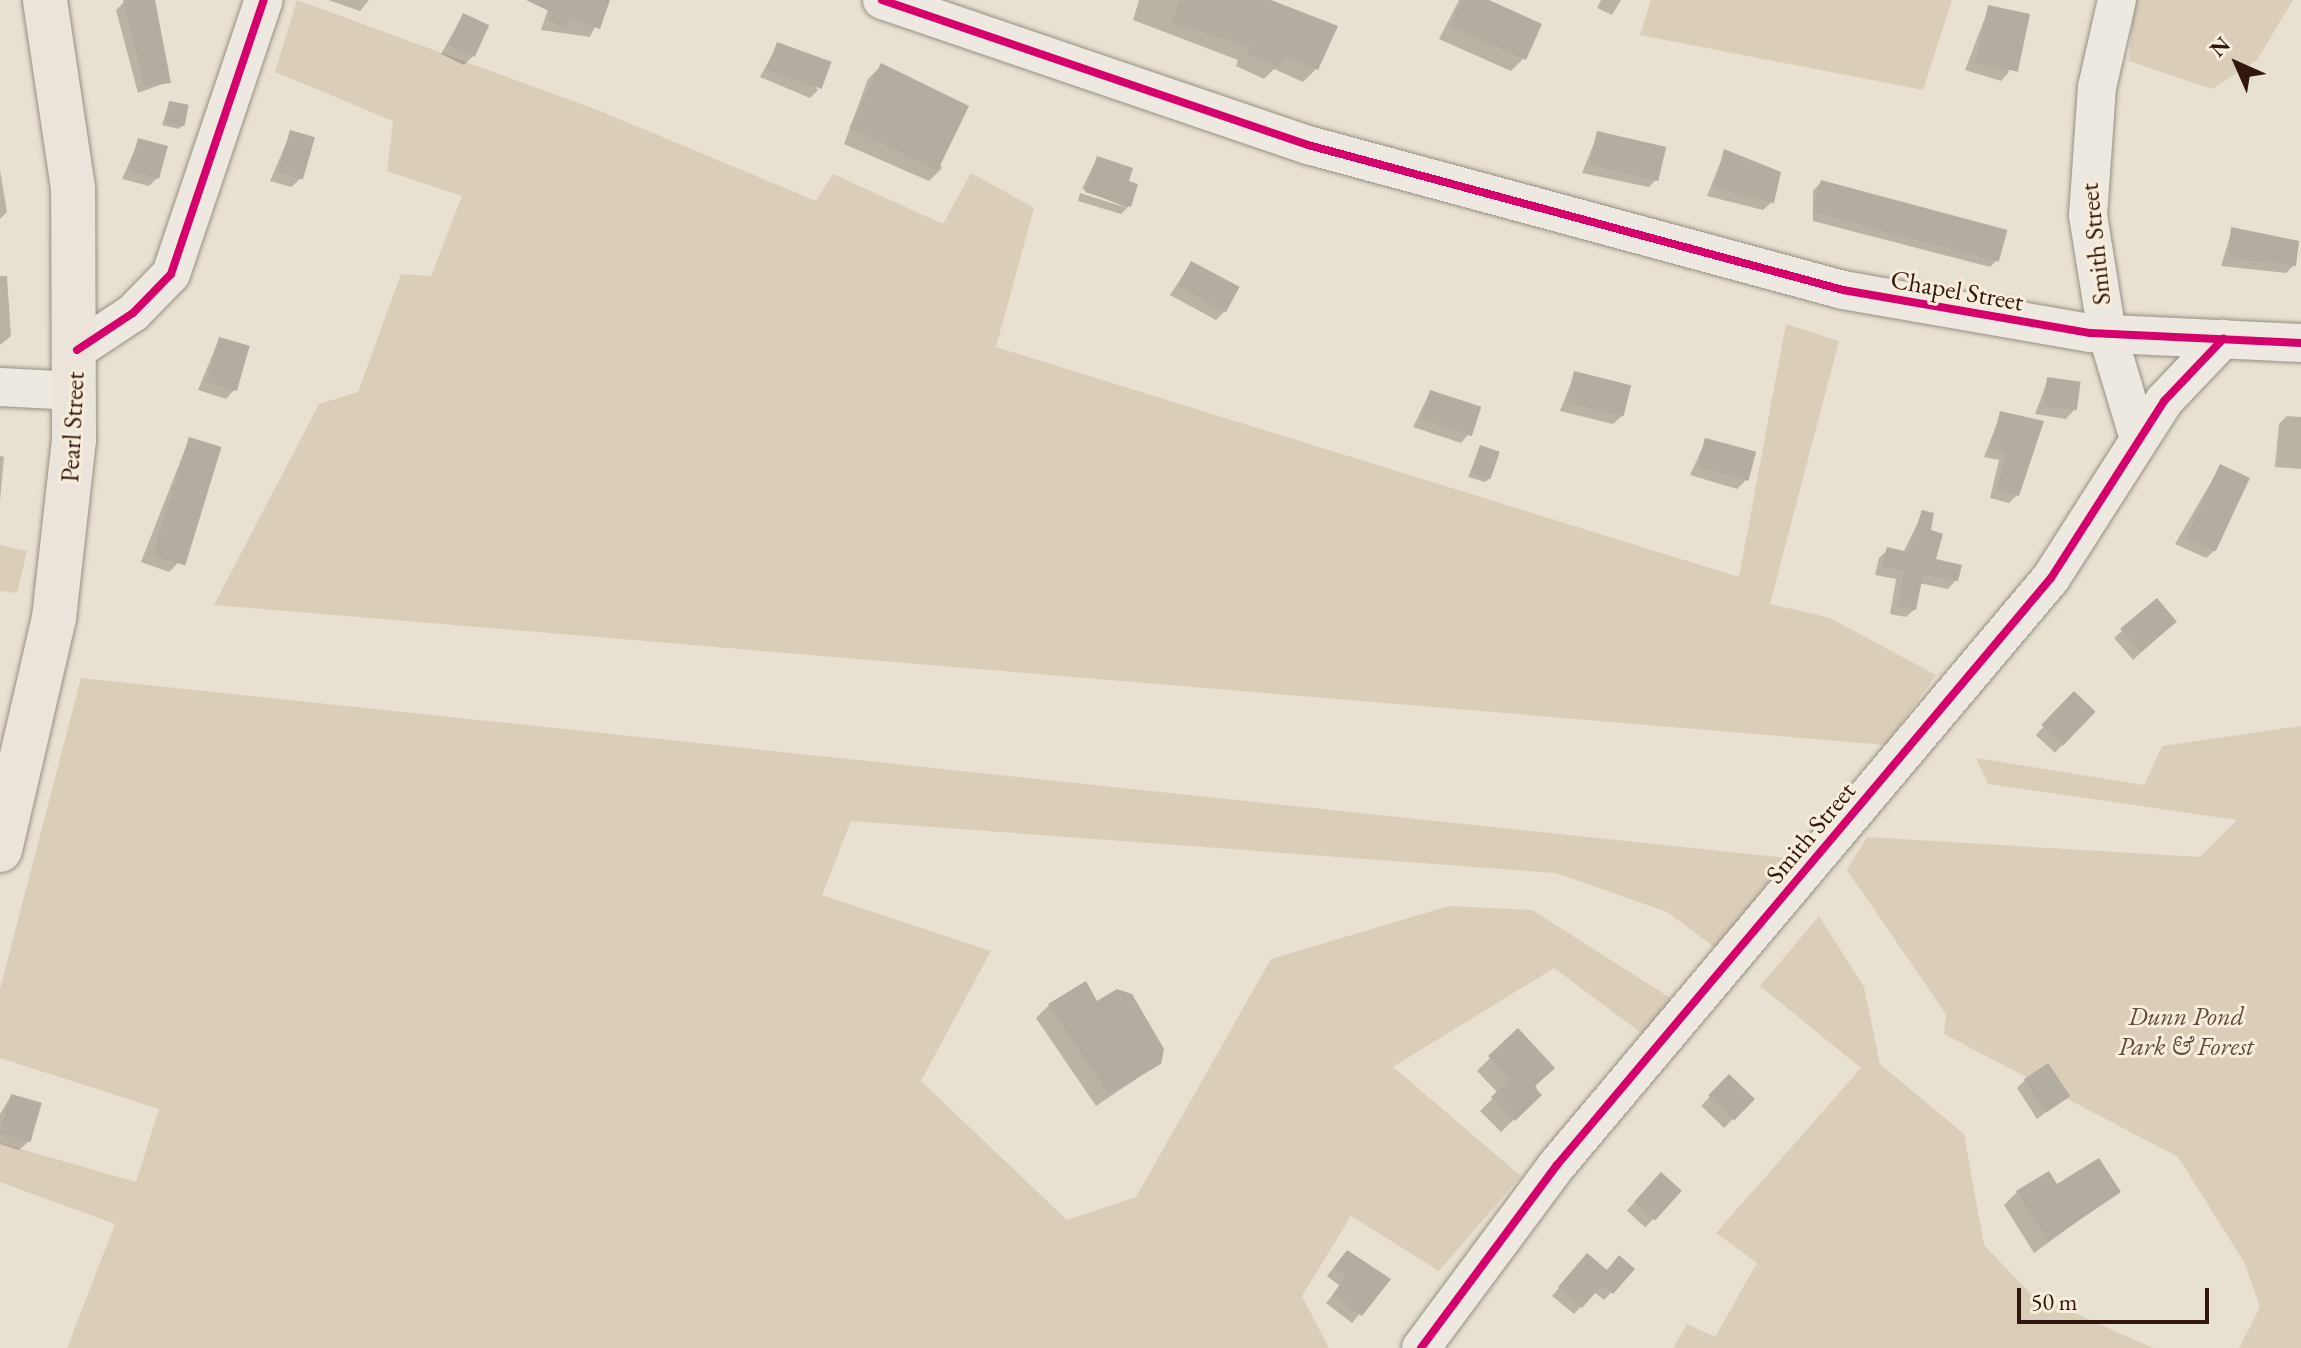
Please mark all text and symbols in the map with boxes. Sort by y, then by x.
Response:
north arrow [2197,24,2277,104]
text: N [2203,30,2236,63]
street label: Smith Street [2074,181,2118,307]
street label: Chapel Street [1888,264,2026,318]
street label: Pearl Street [55,371,91,483]
street label: Smith Street [1760,776,1862,890]
park label: Dunn Pond Park & Forest [2118,1001,2254,1062]
scale bar [2021,1272,2213,1322]
text: 50 m [2031,1286,2078,1317]

